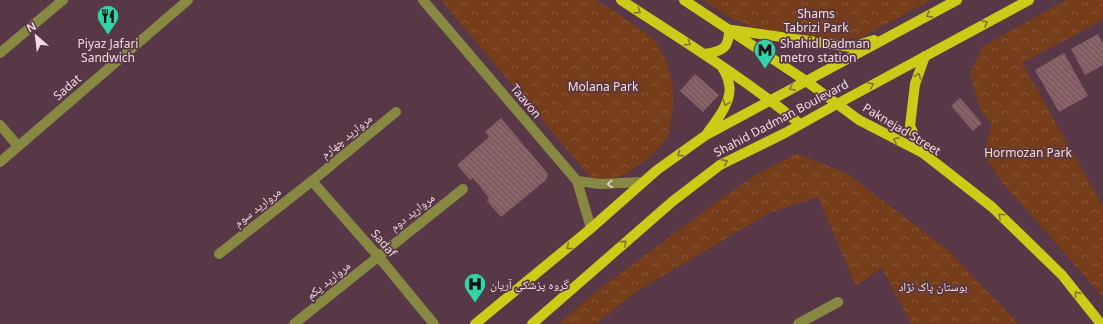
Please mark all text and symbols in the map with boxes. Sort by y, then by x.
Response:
restaurant icon: Piyaz Jafari Sandwich [95,3,121,36]
park label: Shams Tabrizi Park [783,5,849,36]
one-way arrow [634,6,641,13]
one-way arrow [926,11,933,18]
north arrow [16,16,56,56]
text: N [24,18,39,35]
one-way arrow [981,21,988,28]
place label: Piyaz Jafari Sandwich [78,35,138,66]
place label: Shahid Dadman metro station [780,35,870,66]
metro station icon: Shahid Dadman metro station [752,37,778,70]
one-way arrow [684,39,691,46]
street label: Sadat [49,70,85,104]
one-way arrow [913,72,922,79]
street label: Shahid Dadman Boulevard [711,75,851,161]
park label: Molana Park [568,78,639,95]
street label: Taavon [507,80,545,122]
one-way arrow [867,83,874,90]
one-way arrow [788,84,796,91]
one-way arrow [722,99,730,106]
street label: Paknejad Street [860,99,945,159]
street label: مروارید چهارم [317,110,375,162]
one-way arrow [893,137,901,144]
park label: Hormozan Park [984,144,1072,161]
one-way arrow [677,149,684,156]
one-way arrow [721,159,729,167]
one-way arrow [607,179,613,188]
street label: مروارید سوم [230,183,284,231]
street label: مروارید دوم [386,189,438,235]
one-way arrow [998,213,1006,220]
street label: Sadaf [367,226,401,261]
one-way arrow [619,240,627,247]
one-way arrow [567,242,574,249]
street label: مروارید یکم [302,257,354,303]
hospital icon: گروه پزشکی آریان [462,271,488,304]
place label: گروه پزشکی آریان [490,276,569,293]
park label: بوستان پاک نژاد [898,278,968,295]
one-way arrow [1074,291,1081,298]

